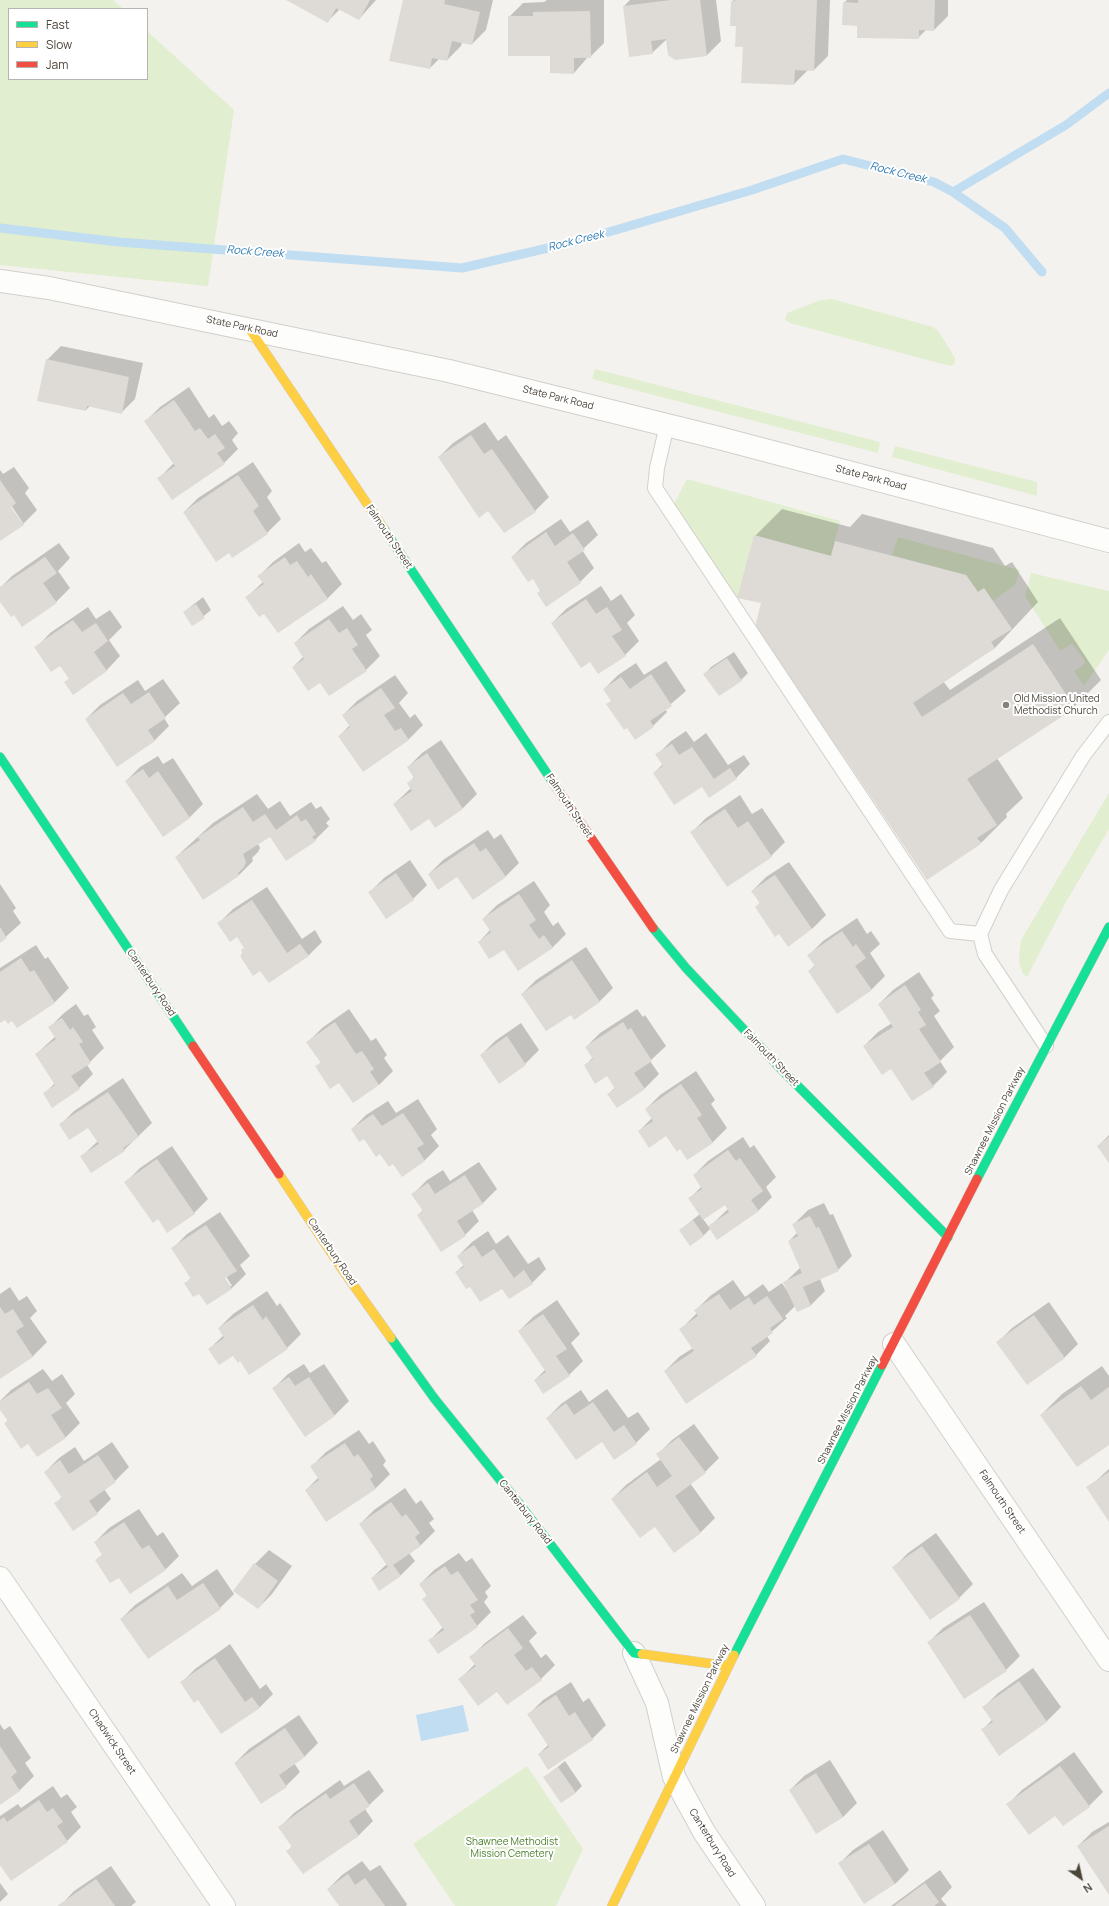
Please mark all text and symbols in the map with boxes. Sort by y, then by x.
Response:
legend [8,8,148,80]
text: Fast [46,16,70,33]
text: Slow [46,36,72,53]
text: Jam [46,56,68,73]
water label: Rock Creek [869,160,927,186]
water label: Rock Creek [547,228,605,254]
water label: Rock Creek [226,243,284,261]
street label: State Park Road [205,314,279,340]
street label: State Park Road [521,383,595,413]
street label: State Park Road [834,463,908,493]
street label: Falmouth Street [363,503,415,571]
place label: Old Mission United Methodist Church [1014,693,1100,716]
marker: Old Mission United Methodist Church [1001,700,1011,710]
street label: Falmouth Street [543,772,595,840]
street label: Canterbury Road [124,947,178,1019]
street label: Falmouth Street [741,1027,801,1089]
street label: Shawnee Mission Parkway [962,1065,1028,1177]
street label: Canterbury Road [305,1216,359,1288]
street label: Shawnee Mission Parkway [815,1354,881,1466]
street label: Falmouth Street [976,1468,1028,1536]
street label: Canterbury Road [496,1477,554,1547]
street label: Shawnee Mission Parkway [668,1642,732,1756]
street label: Chadwick Street [86,1707,138,1777]
street label: Canterbury Road [686,1807,738,1879]
park label: Shawnee Methodist Mission Cemetery [466,1836,558,1860]
north arrow [1061,1858,1101,1898]
text: N [1081,1880,1095,1897]

